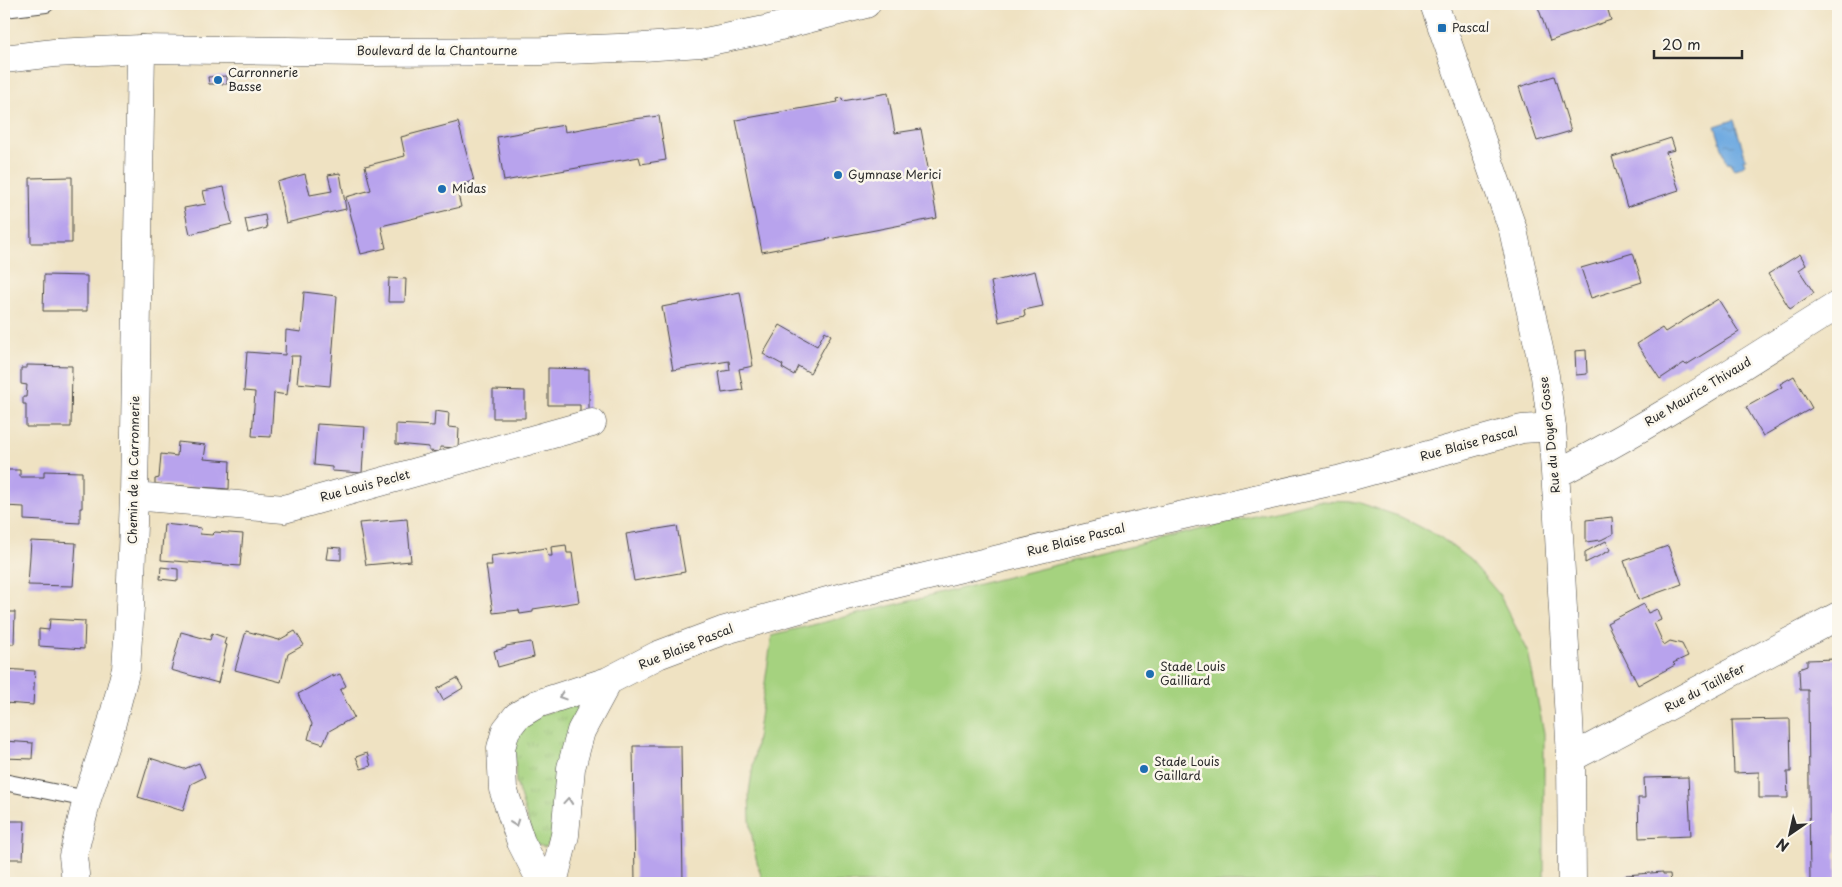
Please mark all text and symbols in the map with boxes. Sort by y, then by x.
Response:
place label: Pascal [1452,18,1489,36]
marker: Pascal [1436,22,1448,34]
scale bar [1654,28,1742,60]
text: 20 m [1662,32,1701,55]
street label: Boulevard de la Chantourne [356,41,518,59]
place label: Carronnerie Basse [228,63,298,95]
marker: Carronnerie Basse [212,74,224,86]
place label: Gymnase Merici [848,165,942,183]
marker: Gymnase Merici [832,169,844,181]
place label: Midas [452,179,487,197]
marker: Midas [436,183,448,195]
street label: Rue Maurice Thivaud [1641,352,1754,430]
street label: Rue du Doyen Gosse [1534,376,1564,494]
street label: Chemin de la Carronnerie [123,396,143,544]
street label: Rue Blaise Pascal [1418,421,1520,465]
street label: Rue Louis Peclet [318,464,412,506]
street label: Rue Blaise Pascal [1025,518,1127,560]
street label: Rue Blaise Pascal [636,619,736,673]
place label: Stade Louis Gailliard [1160,657,1226,689]
street label: Rue du Taillefer [1661,658,1749,716]
marker: Stade Louis Gailliard [1144,668,1156,680]
one-way arrow [558,690,566,700]
place label: Stade Louis Gaillard [1154,752,1220,784]
marker: Stade Louis Gaillard [1138,763,1150,775]
one-way arrow [562,797,573,805]
north arrow [1764,810,1814,860]
one-way arrow [509,818,519,826]
text: N [1772,833,1793,857]

